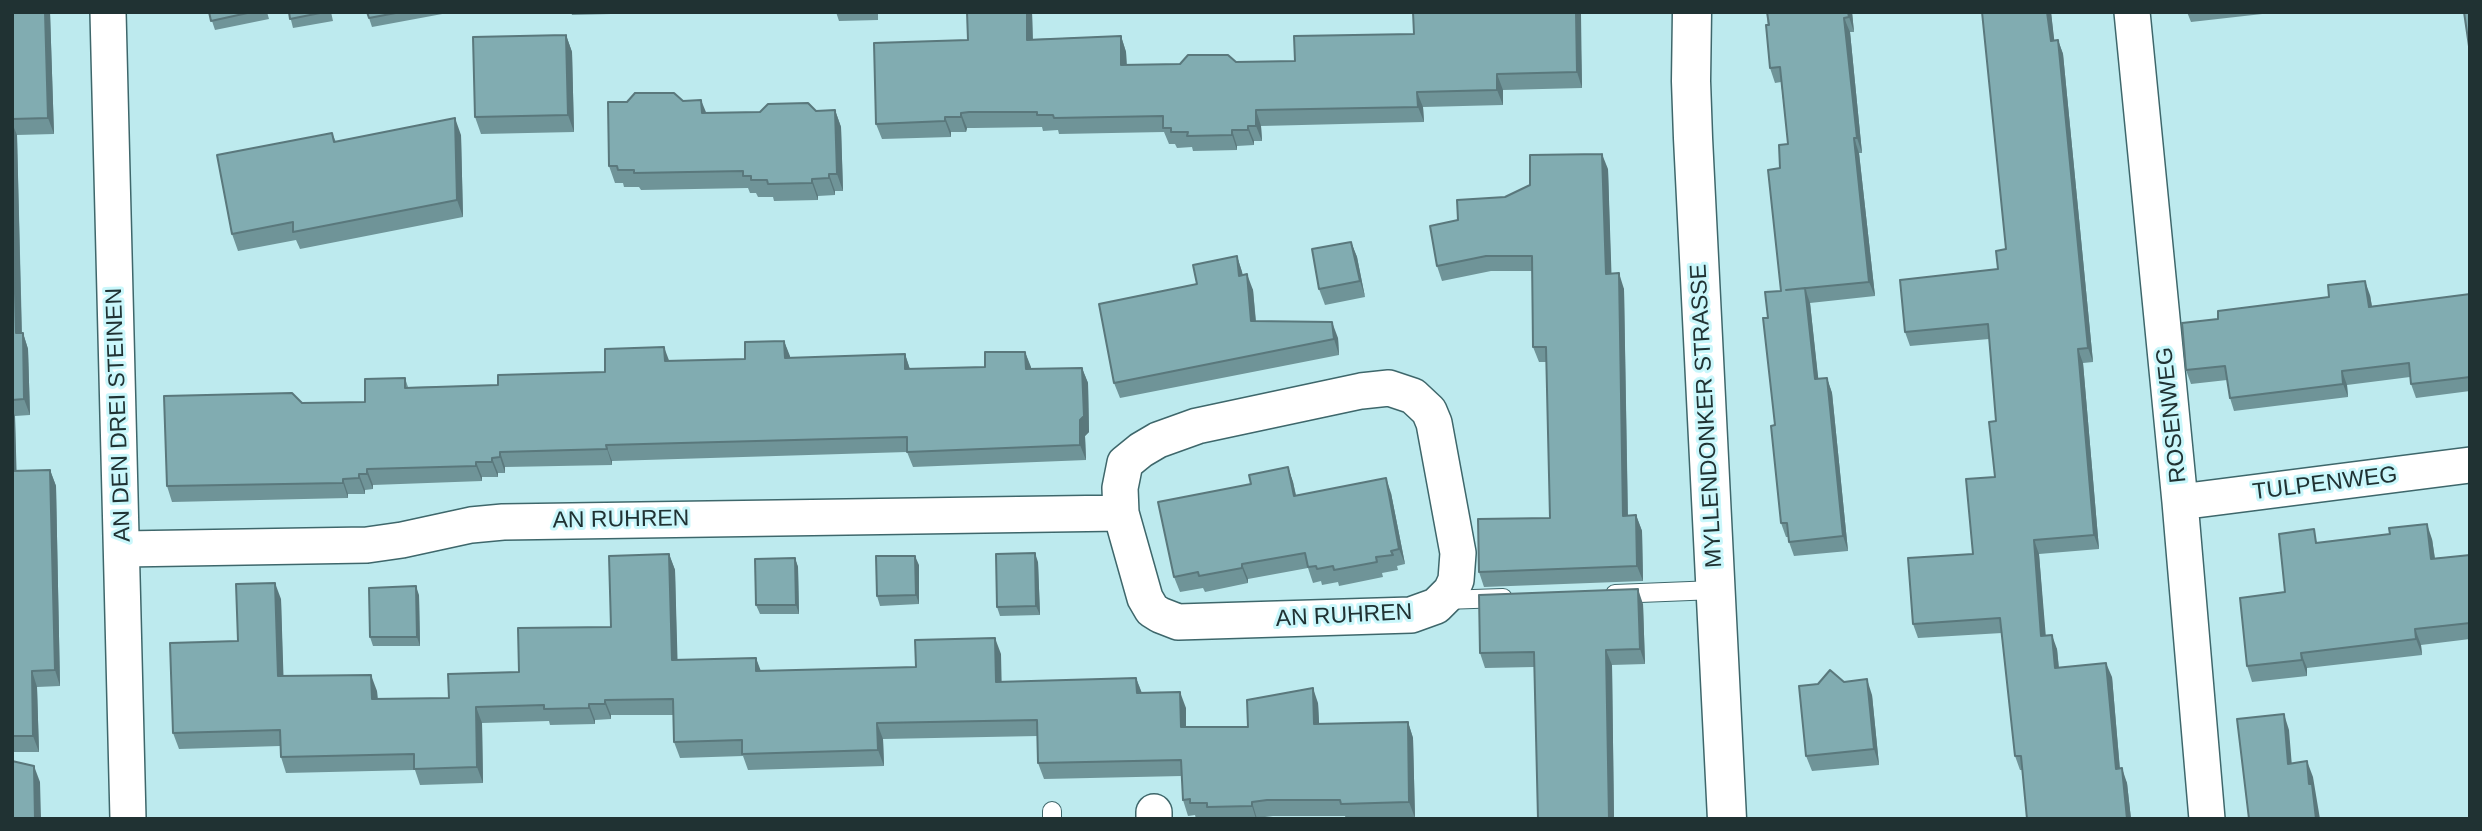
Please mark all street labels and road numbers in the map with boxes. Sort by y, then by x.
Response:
street label: MYLLENDONKER STRASSE [1685,263,1729,569]
street label: AN DEN DREI STEINEN [101,287,137,543]
street label: ROSENWEG [2151,346,2193,484]
street label: TULPENWEG [2251,461,2399,507]
street label: AN RUHREN [552,505,690,535]
street label: AN RUHREN [1275,599,1413,633]

